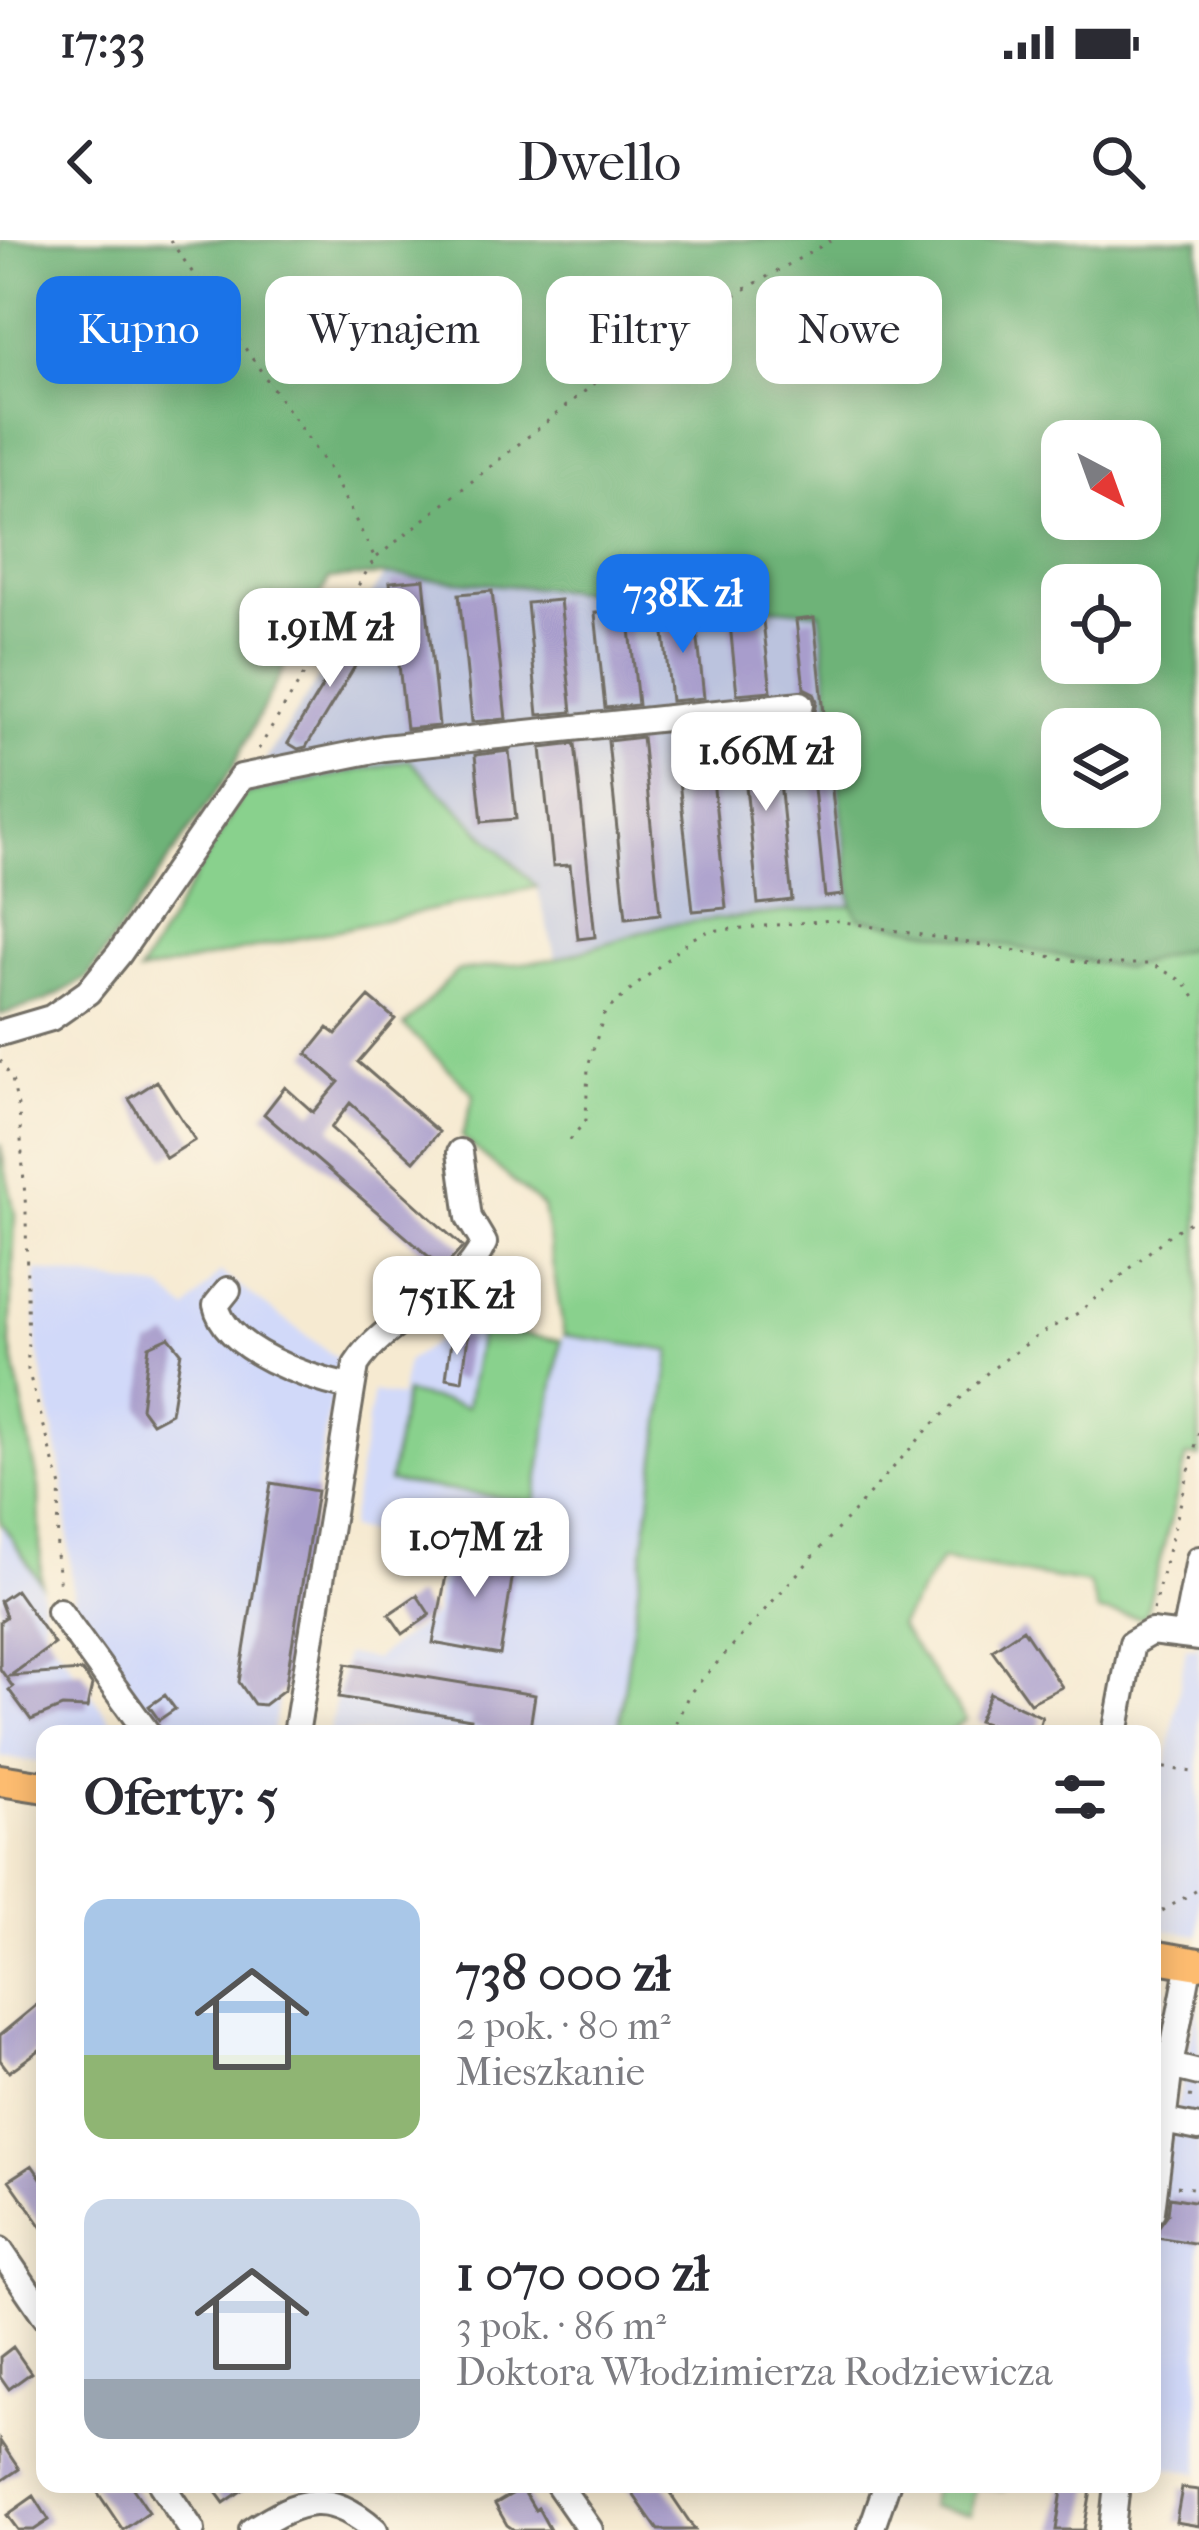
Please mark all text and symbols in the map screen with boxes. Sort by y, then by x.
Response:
text: 17:33 [60,16,146,69]
icon: back [48,129,114,195]
icon: search [1085,129,1151,195]
text: Dwello [518,131,681,194]
chip: Kupno [36,276,241,384]
chip: Wynajem [265,276,522,384]
chip: Filtry [546,276,732,384]
chip: Nowe [756,276,942,384]
north arrow [1041,420,1161,540]
map controls [1041,420,1161,828]
pin: 738K zł [572,554,794,656]
button: locate [1041,564,1161,684]
text: 738K zł [623,570,743,616]
pin: 1.91M zł [206,588,454,690]
text: 1.91M zł [266,604,394,650]
button: layers [1041,708,1161,828]
pin: 1.66M zł [642,712,890,814]
text: 1.66M zł [698,728,834,774]
pin: 751K zł [346,1256,568,1358]
text: 751K zł [400,1272,514,1318]
pin: 1.07M zł [351,1498,599,1600]
text: 1.07M zł [408,1514,542,1560]
icon: filters [1047,1764,1113,1830]
text: Oferty: 5 [84,1767,278,1827]
text: 738 000 zł [456,1943,670,2003]
icon: home [180,1947,324,2091]
text: 2 pok. · 80 m² [456,2003,671,2049]
text: Mieszkanie [456,2049,645,2095]
text: 1 070 000 zł [456,2243,709,2303]
icon: home [180,2247,324,2391]
text: 3 pok. · 86 m² [456,2303,666,2349]
text: Doktora Włodzimierza Rodziewicza [456,2349,1053,2395]

